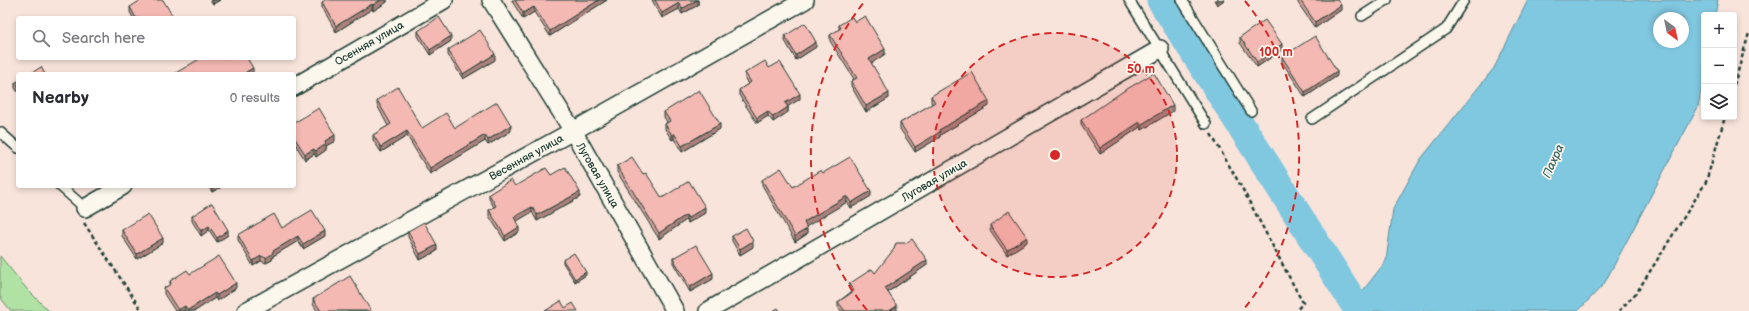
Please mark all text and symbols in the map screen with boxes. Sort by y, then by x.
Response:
north arrow [1653,12,1689,48]
map controls [1701,12,1737,120]
button: + [1701,12,1737,48]
search box [16,16,296,60]
street label: Осенняя улица [332,18,406,68]
icon: search [30,27,52,49]
text: Search here [62,29,145,48]
text: 100 m [1259,45,1293,60]
button: − [1701,48,1737,84]
text: 50 m [1127,62,1155,77]
button: layers [1701,84,1737,120]
text: Nearby [32,88,89,108]
text: 0 results [230,90,280,106]
street label: Весенняя улица [487,131,566,183]
street label: Луговая улица [573,139,622,211]
water label: Пахра [1539,142,1568,180]
centre of rings [1048,148,1062,162]
street label: Луговая улица [898,156,970,205]

